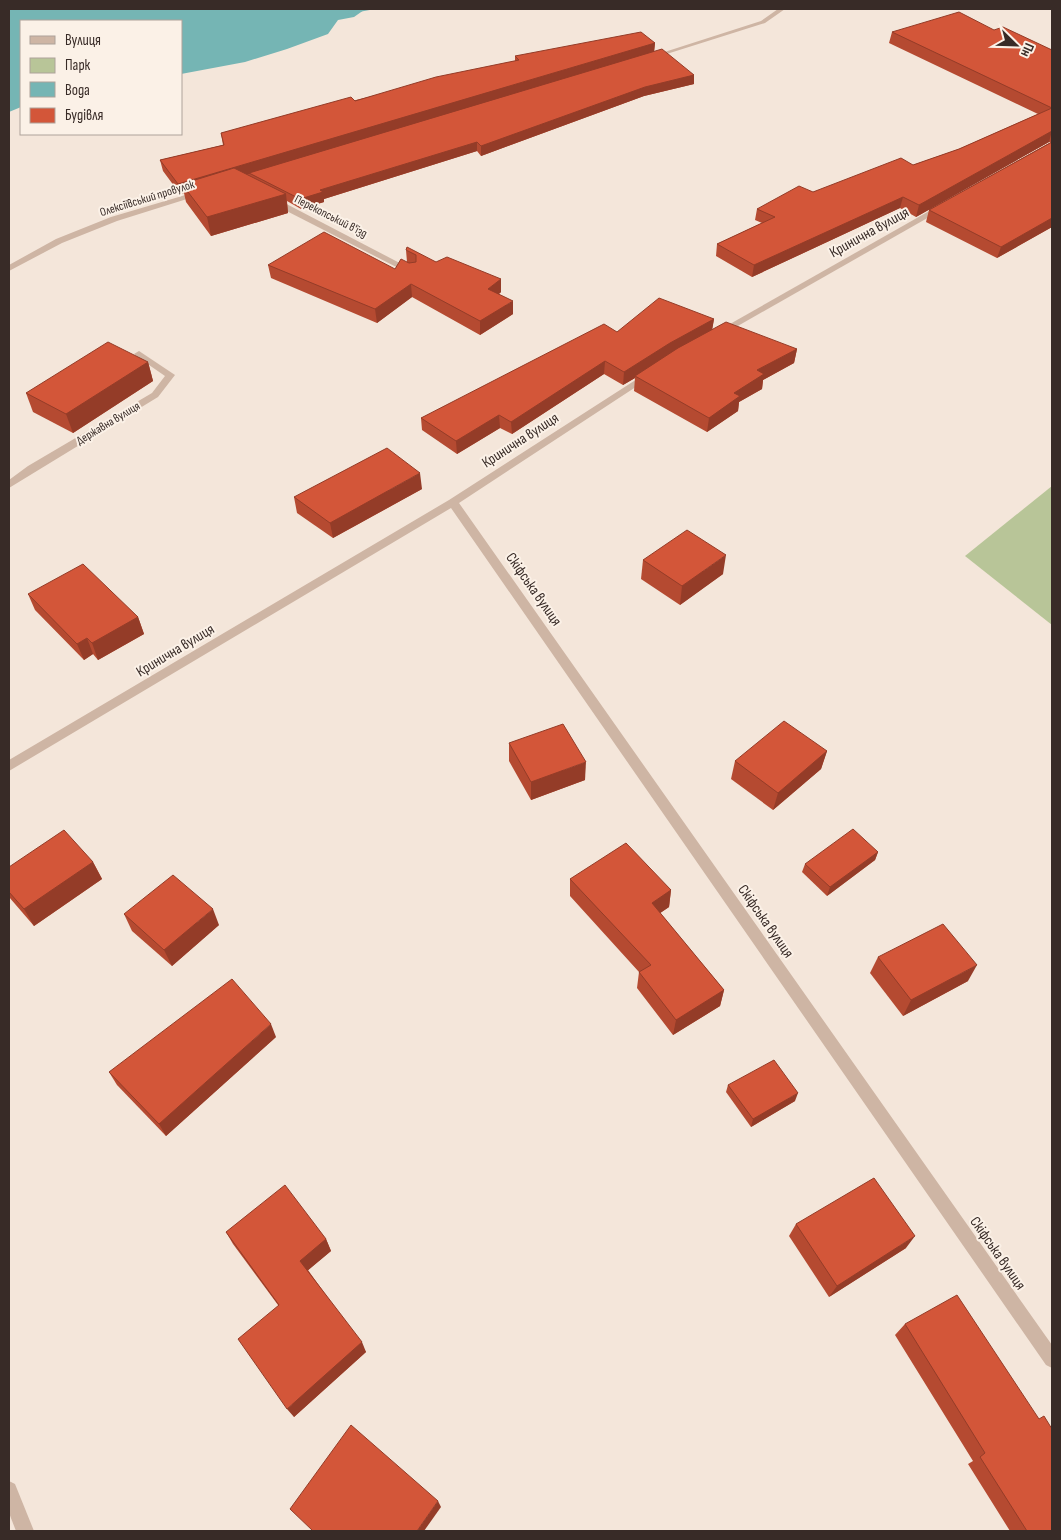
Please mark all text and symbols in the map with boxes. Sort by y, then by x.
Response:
legend [20,20,182,135]
north arrow [991,20,1041,70]
text: Вулиця [65,31,101,50]
text: Пн [1017,40,1038,59]
text: Парк [65,56,91,75]
text: Вода [65,81,90,100]
text: Будівля [65,106,104,125]
street label: Олексіївський провулок [98,177,197,220]
street label: Перекопський в'їзд [292,192,370,241]
street label: Кринична вулиця [826,203,912,262]
street label: Державна вулиця [74,398,143,448]
street label: Кринична вулиця [478,408,562,472]
street label: Скіфська вулиця [501,549,566,630]
street label: Кринична вулиця [133,620,218,681]
street label: Скіфська вулиця [733,881,798,962]
street label: Скіфська вулиця [965,1213,1030,1294]

